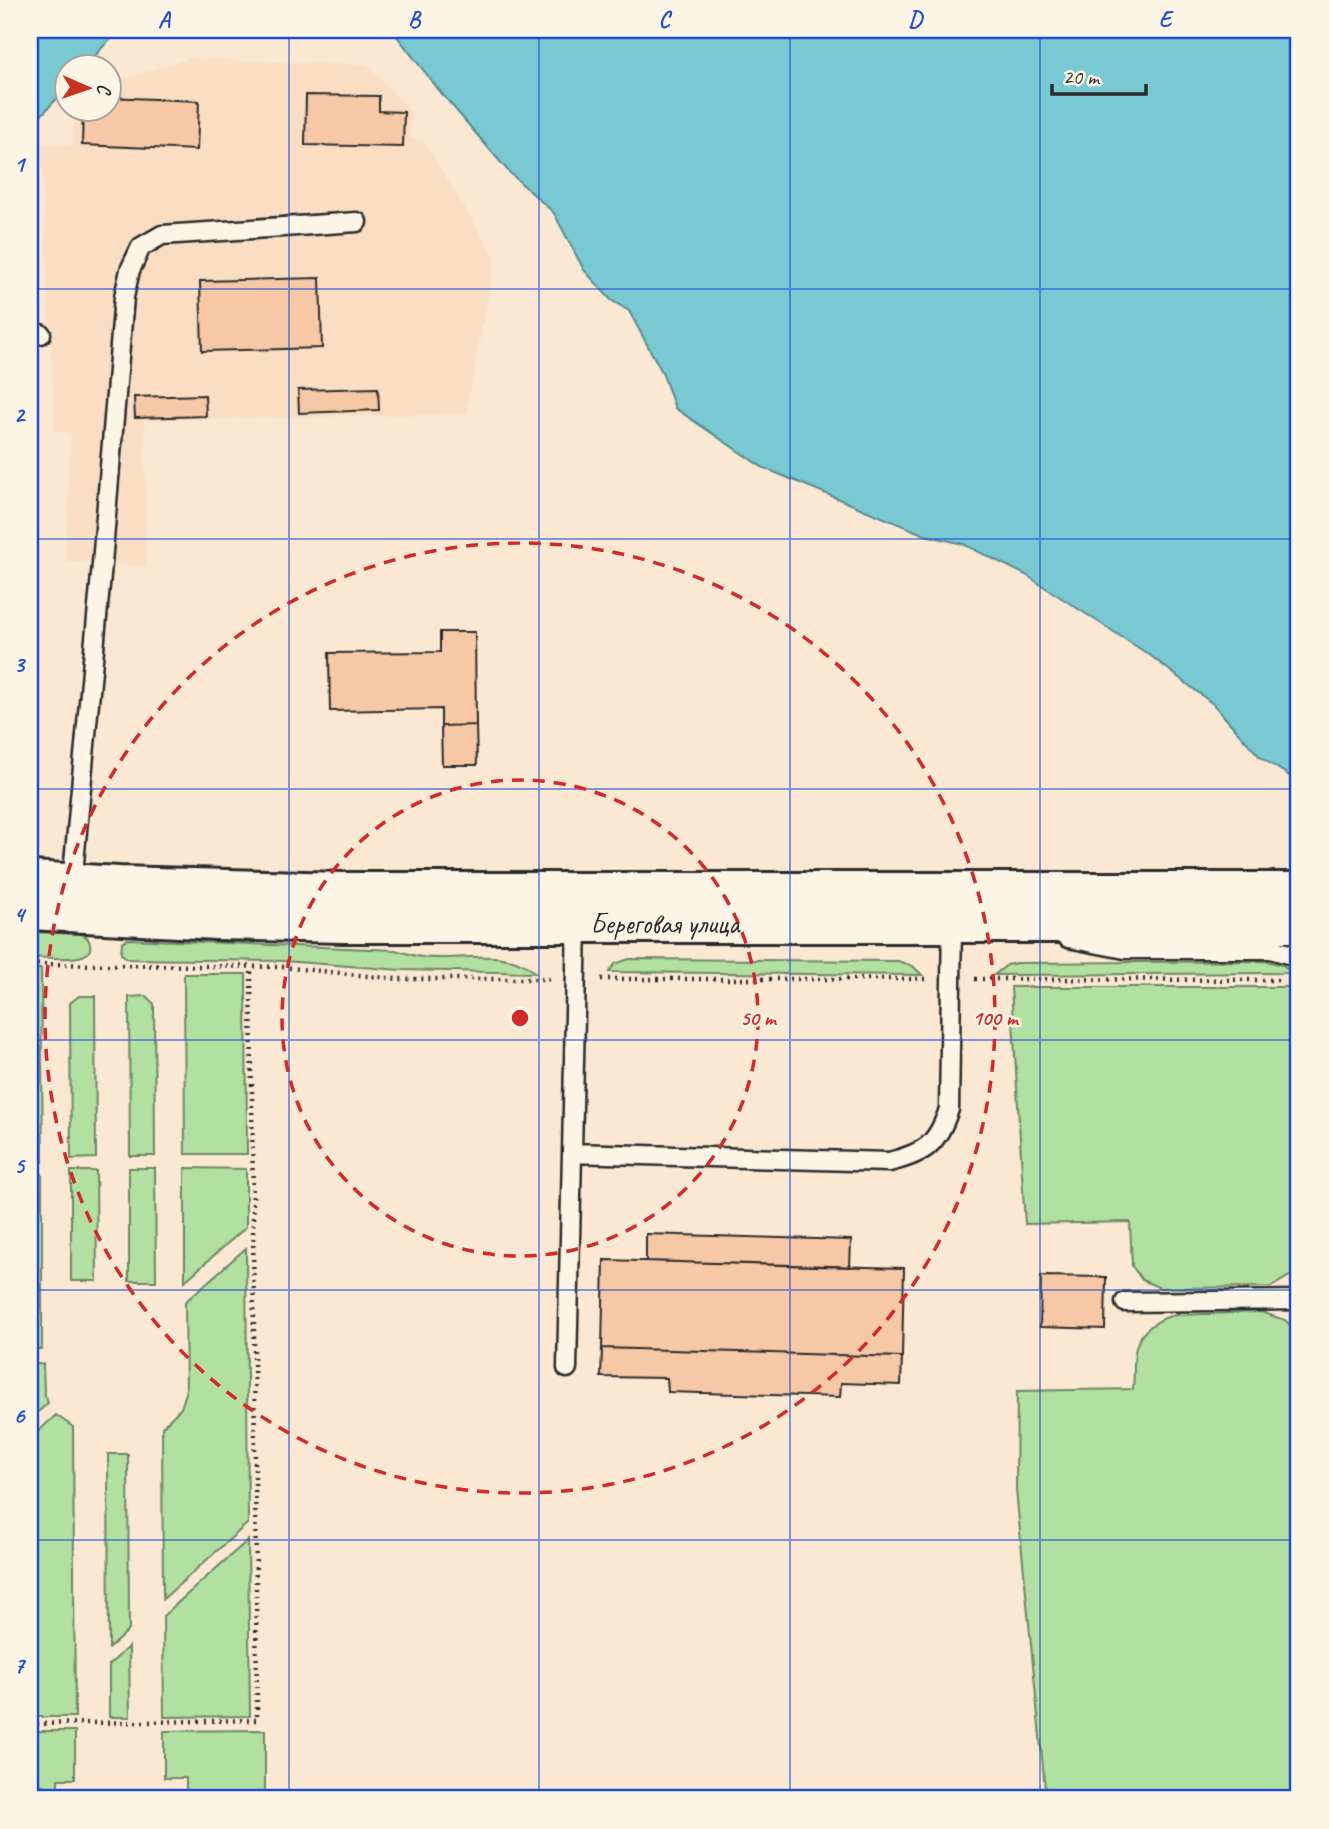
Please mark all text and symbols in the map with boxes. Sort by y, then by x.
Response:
text: A [158,5,172,34]
text: B [408,5,422,34]
text: C [659,5,673,34]
text: D [908,5,924,34]
text: E [1159,5,1175,34]
north arrow [52,52,122,122]
scale bar [1052,52,1147,96]
text: 20 m [1063,64,1101,90]
text: С [92,83,116,96]
text: 1 [14,150,27,179]
text: 2 [14,400,27,429]
text: 3 [14,650,27,679]
text: 4 [14,900,27,929]
street label: Береговая улица [590,906,741,941]
text: 50 m [740,1005,778,1031]
text: 100 m [972,1005,1020,1031]
centre of rings [508,1006,532,1030]
text: 5 [14,1151,26,1180]
text: 6 [14,1401,27,1430]
text: 7 [14,1651,27,1680]

